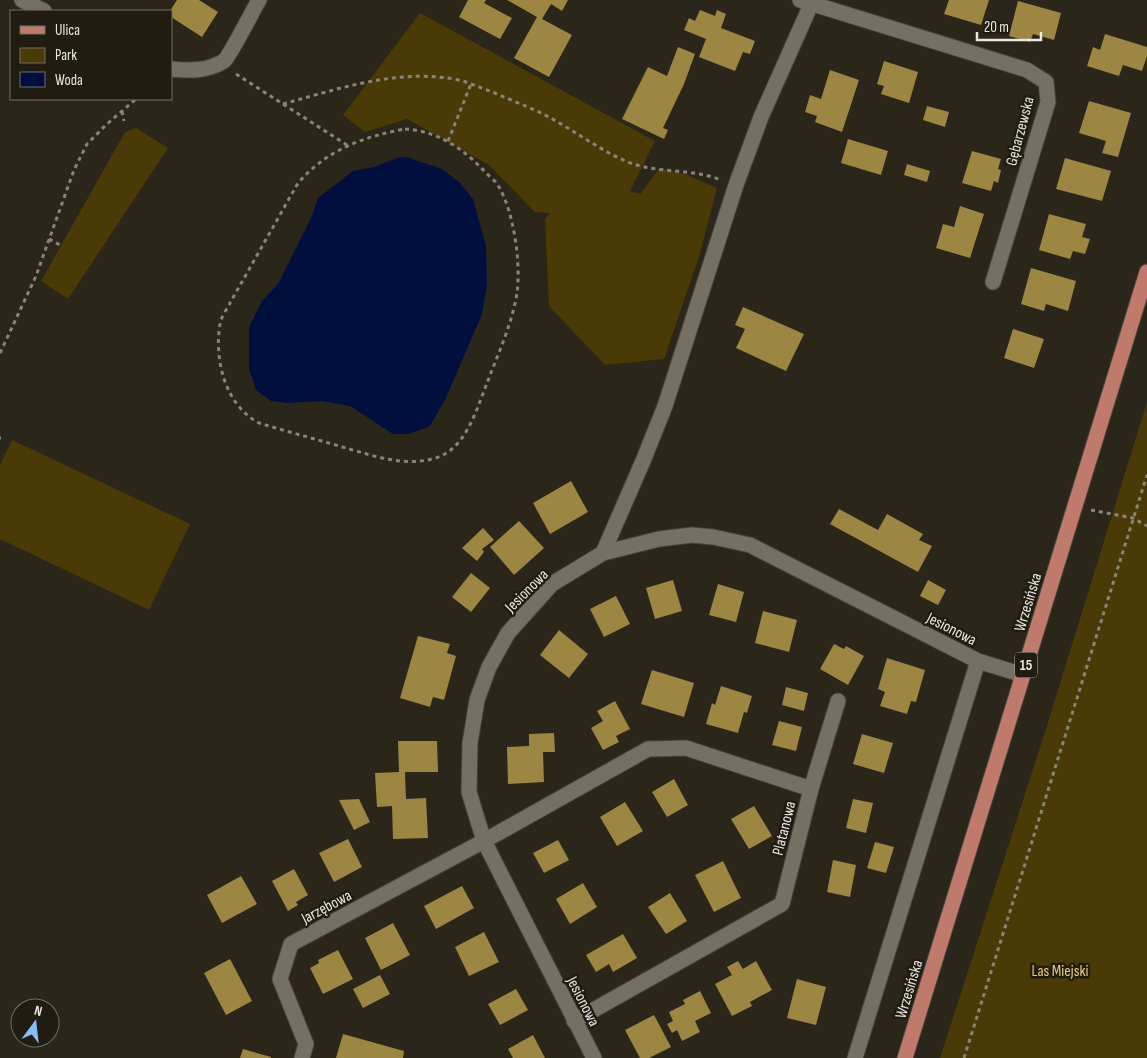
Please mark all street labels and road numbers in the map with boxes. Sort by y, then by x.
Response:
street label: Gębarzewska [1002,95,1039,168]
street label: Jesionowa [501,565,553,617]
street label: Wrzesińska [1011,571,1046,634]
street label: Jesionowa [922,608,979,650]
road number: 15 [1015,652,1037,678]
street label: Platanowa [769,799,800,857]
street label: Jarzębowa [297,886,355,929]
street label: Wrzesińska [892,958,927,1021]
street label: Jesionowa [562,973,603,1030]

